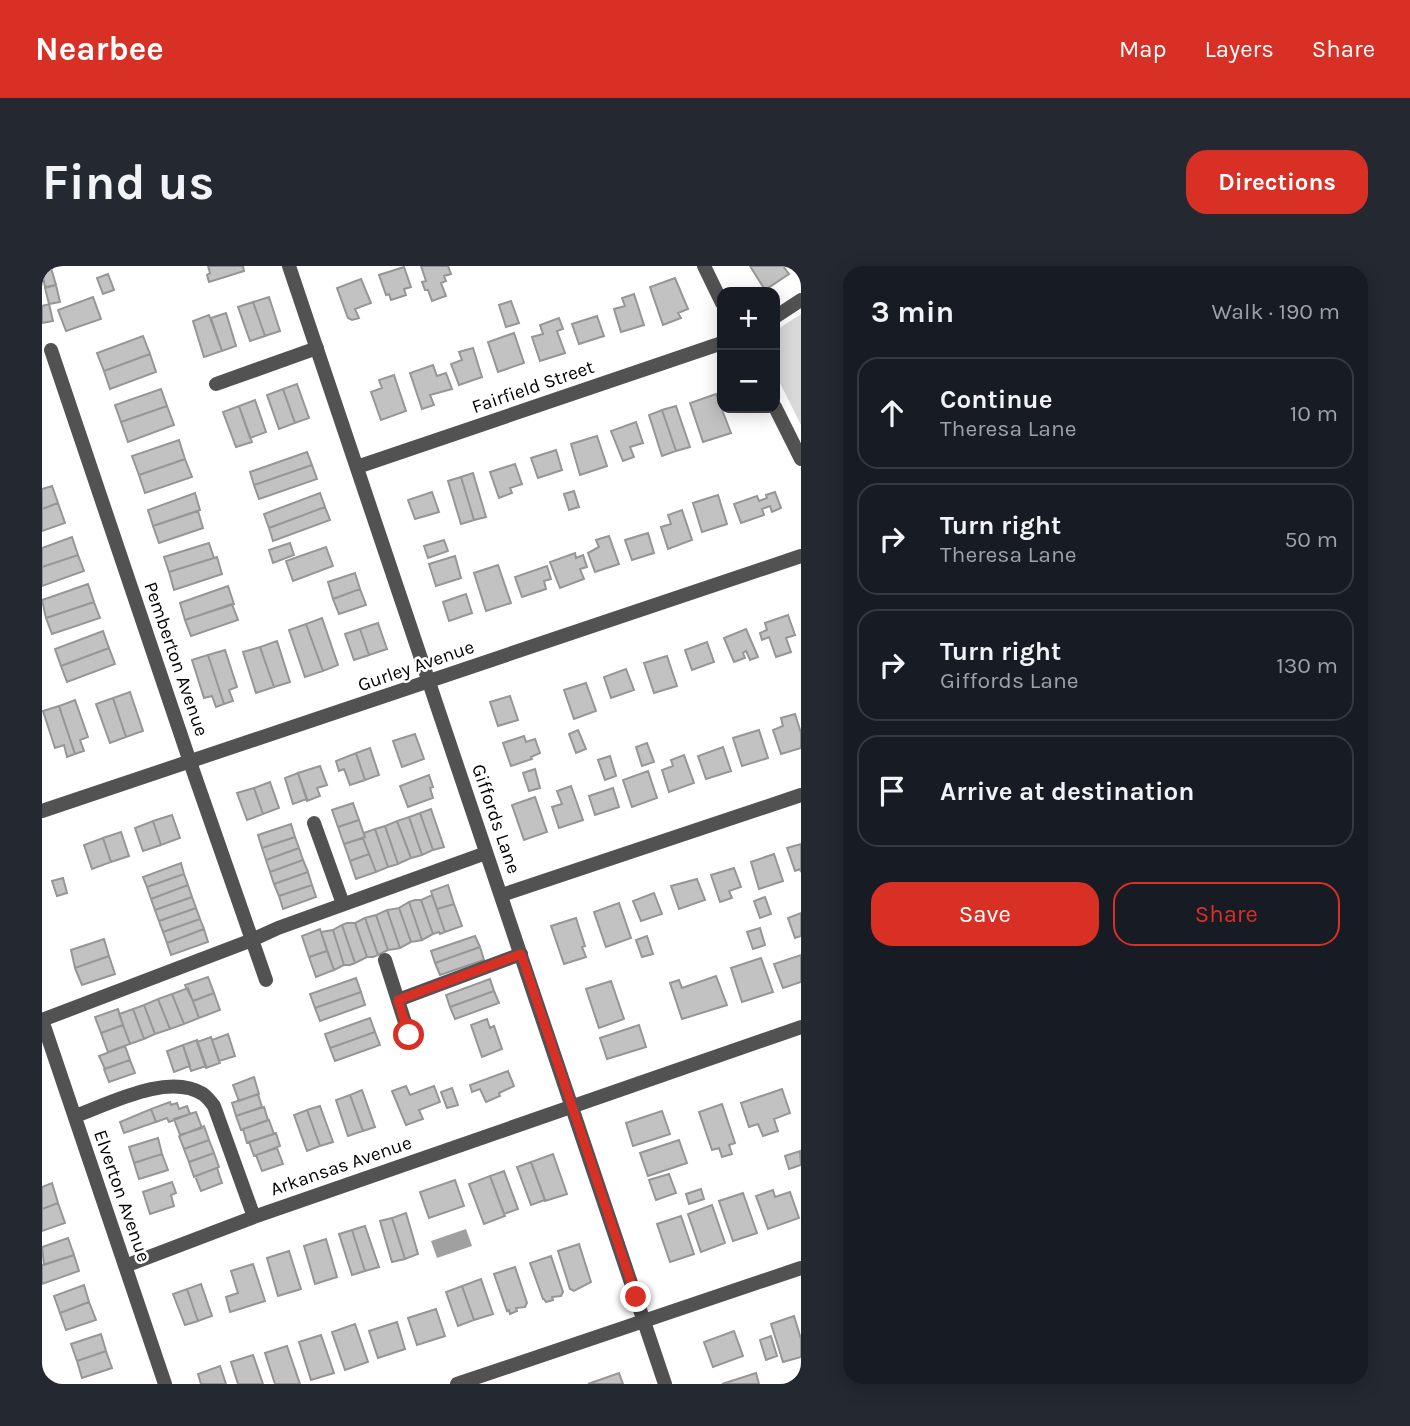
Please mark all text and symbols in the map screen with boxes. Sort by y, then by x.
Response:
text: Nearbee [35,30,164,68]
text: Map [1119,35,1167,63]
text: Layers [1205,35,1274,63]
text: Share [1312,35,1375,63]
button: Directions [1186,150,1368,214]
text: Find us [42,154,214,211]
map controls [717,287,780,413]
button: + [717,287,780,350]
text: 3 min [871,294,954,330]
text: Walk · 190 m [1212,298,1340,325]
button: − [717,350,780,413]
street label: Fairfield Street [469,356,597,418]
text: Continue [940,384,1052,415]
icon: ahead [873,394,911,432]
text: 10 m [1290,400,1338,427]
text: Theresa Lane [940,415,1077,442]
text: Turn right [940,510,1061,541]
icon: right [873,520,911,558]
text: 50 m [1284,526,1338,553]
text: Theresa Lane [940,541,1077,568]
street label: Pemberton Avenue [139,579,213,739]
street label: Gurley Avenue [355,636,477,696]
text: Turn right [940,636,1061,667]
icon: right [873,646,911,684]
text: 130 m [1276,652,1338,679]
text: Giffords Lane [940,667,1079,694]
street label: Giffords Lane [467,761,525,877]
icon: arrive [873,772,911,810]
text: Arrive at destination [940,776,1194,807]
button: Save [871,882,1099,946]
button: Share [1113,882,1340,946]
route start [393,1019,424,1050]
street label: Elverton Avenue [89,1127,155,1265]
street label: Arkansas Avenue [268,1132,414,1200]
route end [620,1281,651,1312]

